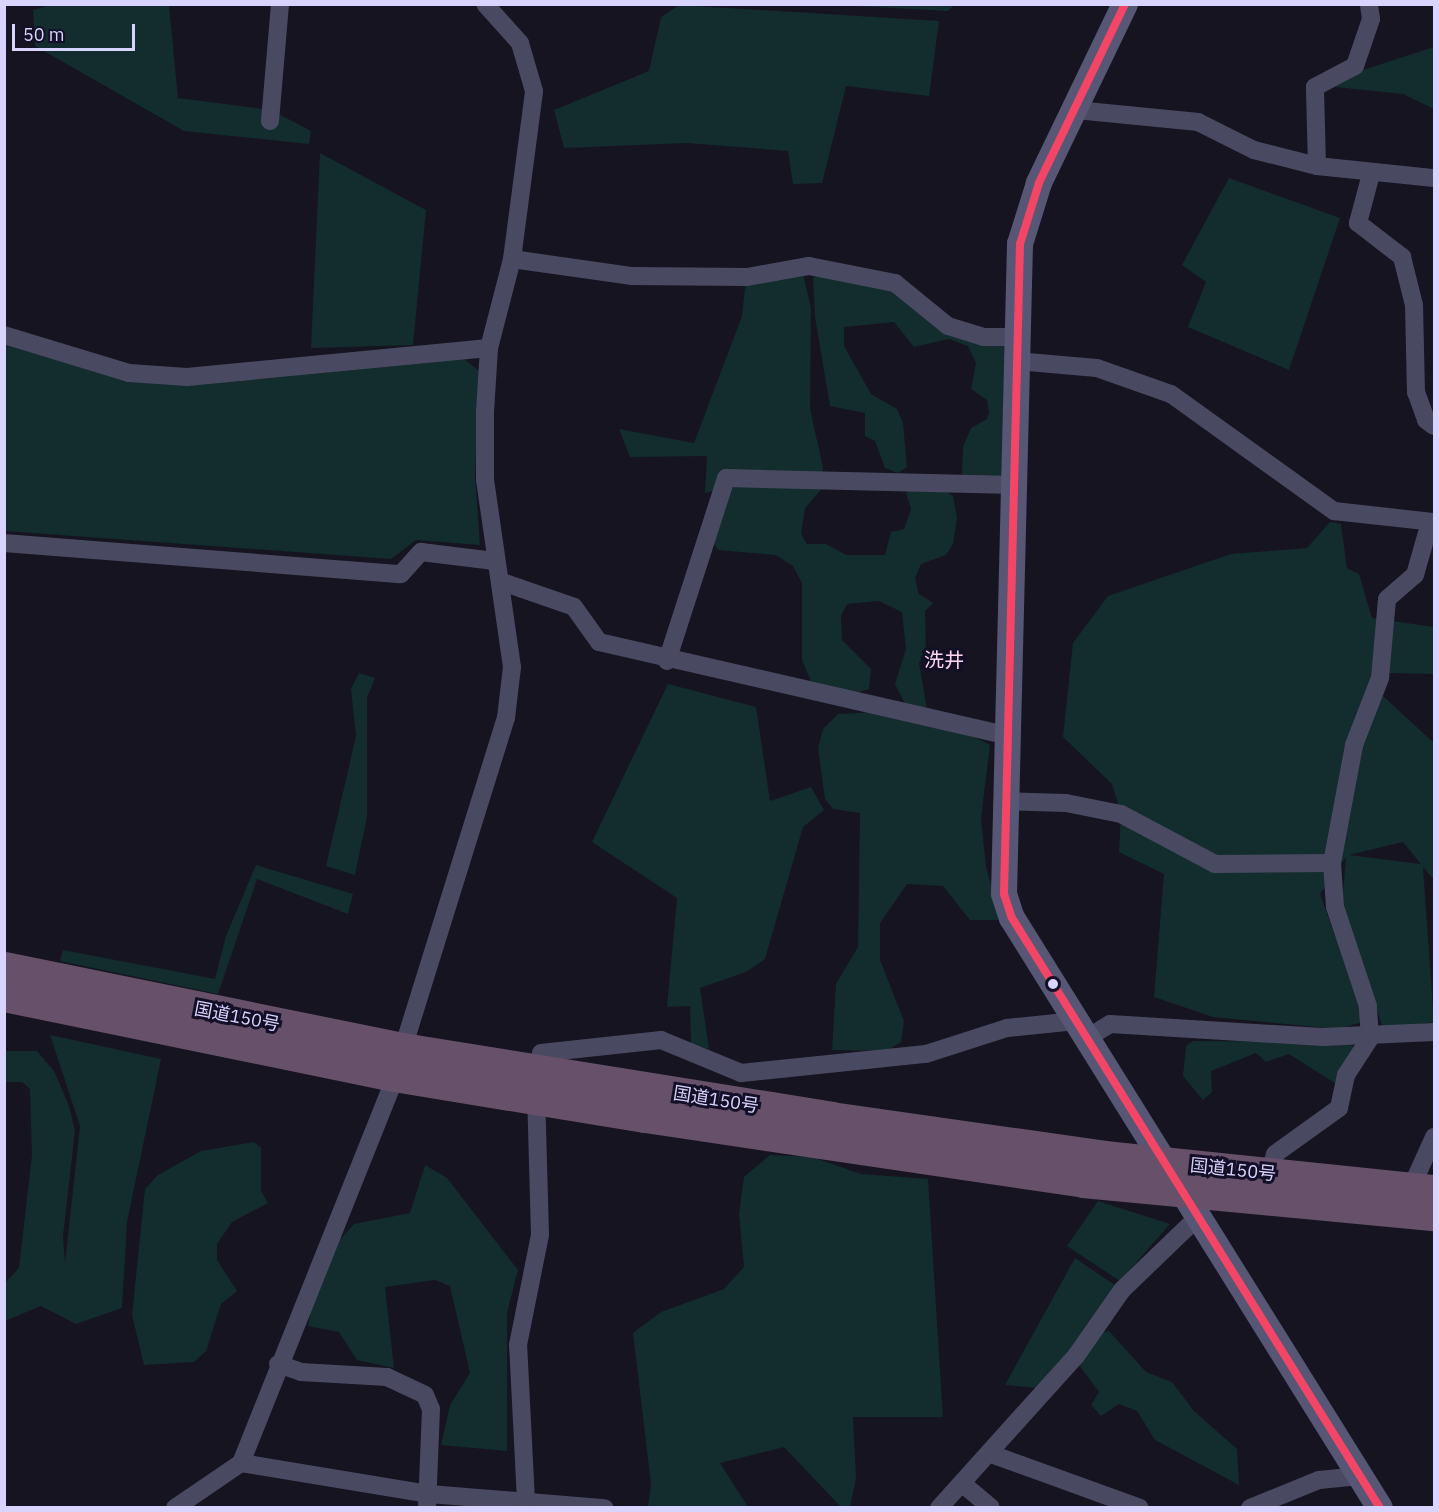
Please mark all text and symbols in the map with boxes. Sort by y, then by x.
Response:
scale bar [15,12,138,50]
text: 50 m [23,23,65,46]
district label: 洗井 [924,647,964,671]
unlabelled marker [1047,978,1059,990]
street label: 国道150号 [193,998,281,1036]
street label: 国道150号 [672,1083,760,1117]
street label: 国道150号 [1189,1155,1277,1185]

